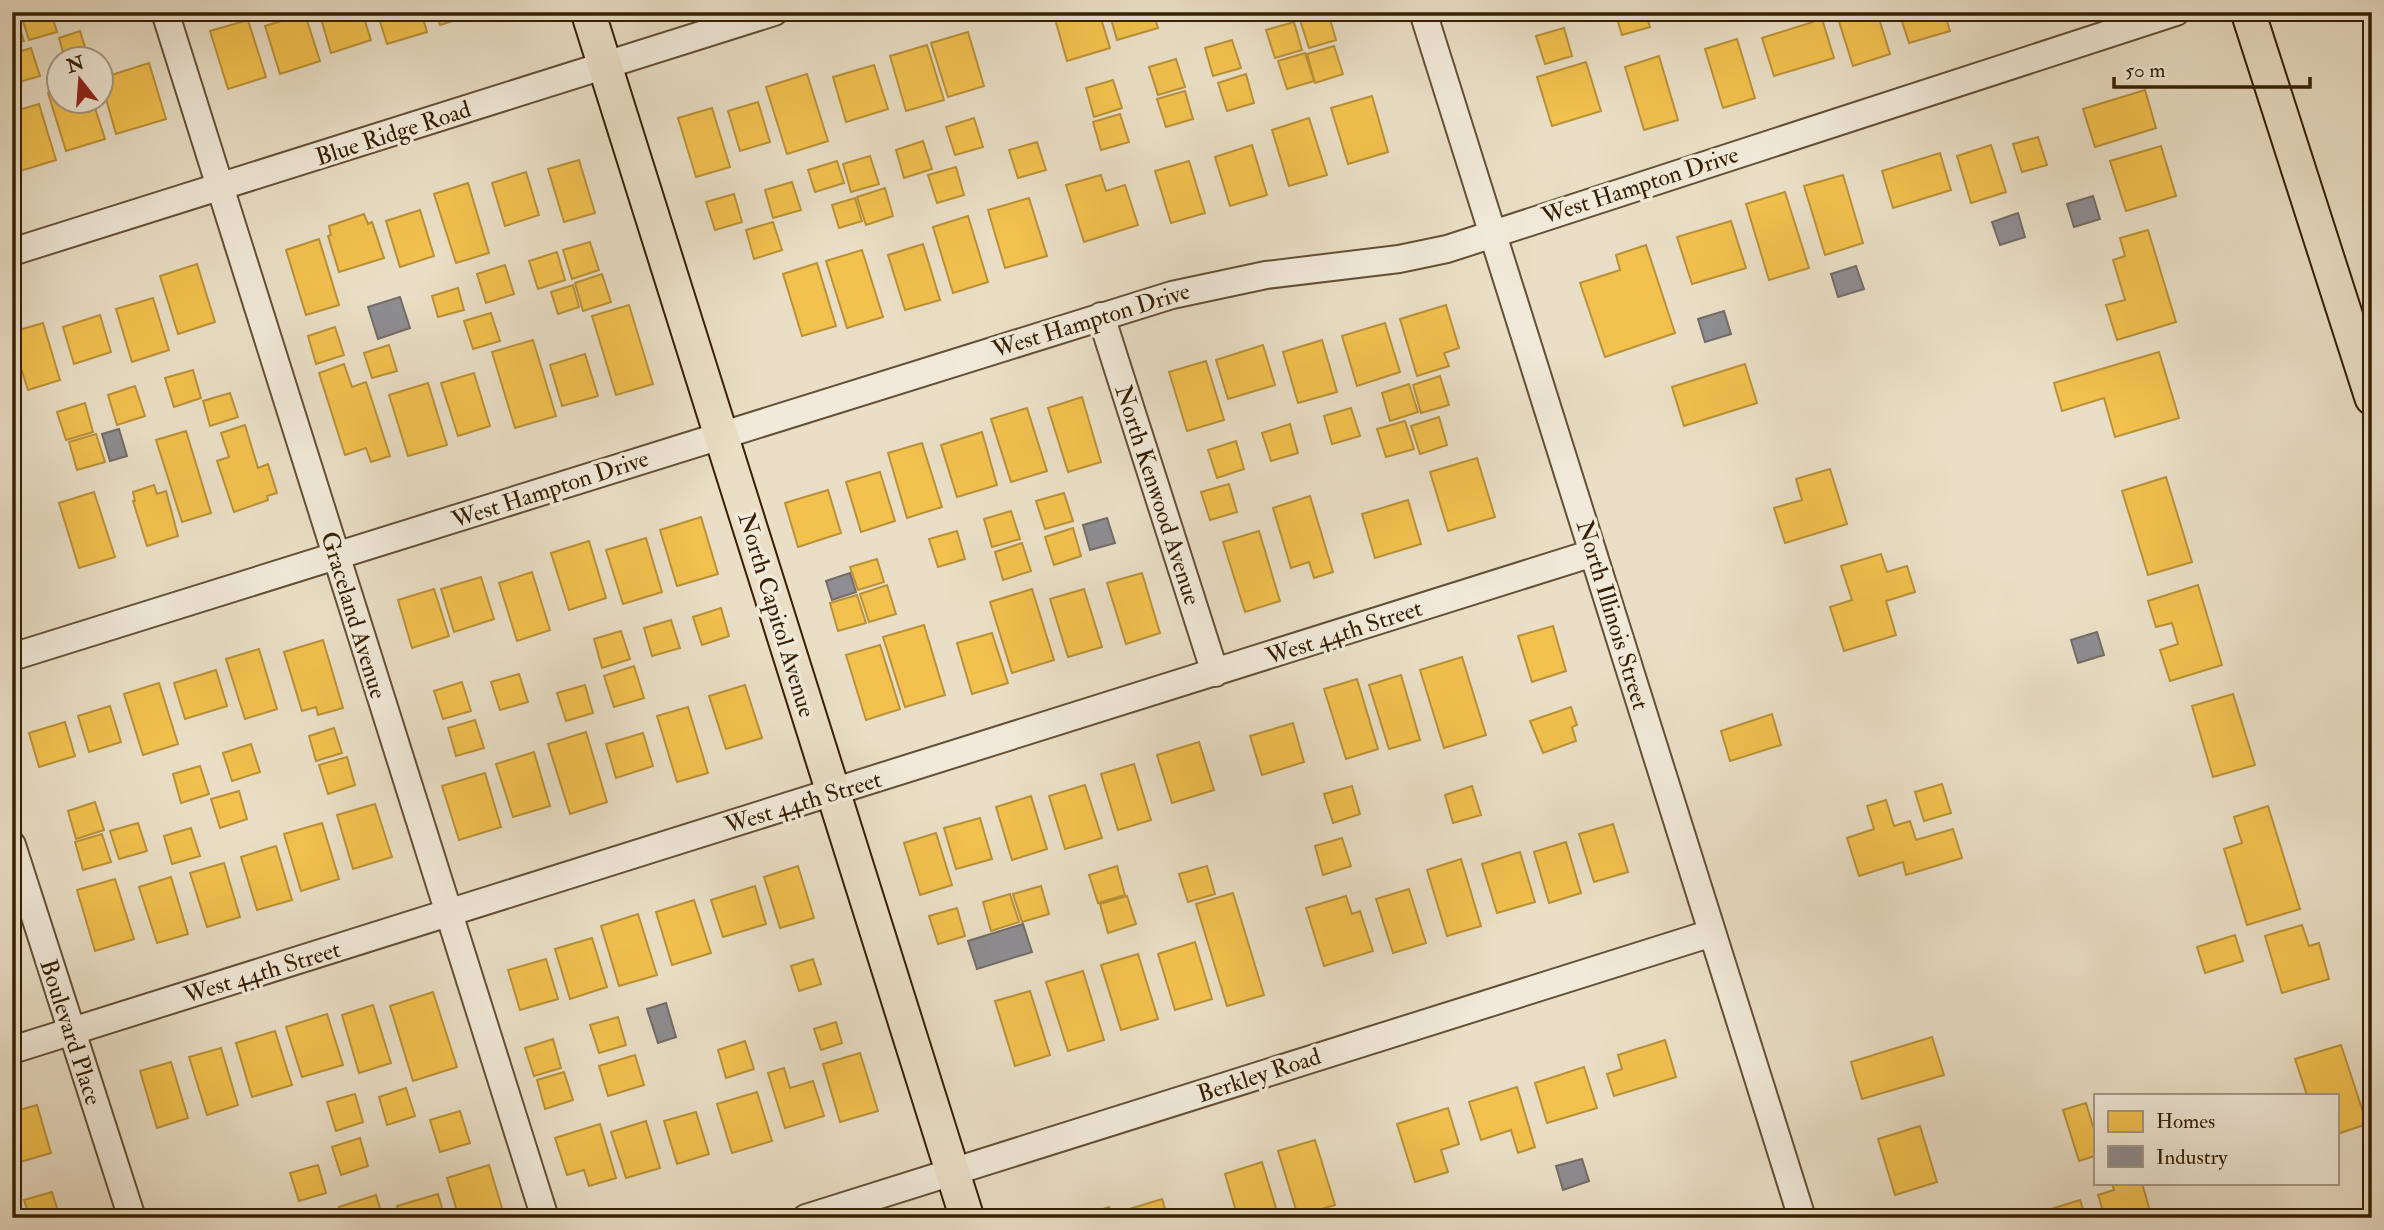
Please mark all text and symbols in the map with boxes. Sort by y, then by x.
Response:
north arrow [46,46,116,116]
scale bar [2114,46,2310,90]
text: N [63,50,88,79]
text: 50 m [2125,57,2166,84]
street label: Blue Ridge Road [312,94,475,173]
street label: West Hampton Drive [1537,139,1743,232]
street label: West Hampton Drive [988,276,1194,366]
street label: North Kenwood Avenue [1107,381,1208,609]
street label: West Hampton Drive [447,443,653,536]
street label: North Capitol Avenue [731,509,822,721]
street label: North Illinois Street [1569,517,1656,714]
street label: Graceland Avenue [313,528,394,703]
street label: West 44th Street [1261,593,1426,673]
street label: West 44th Street [720,764,886,841]
street label: West 44th Street [179,934,345,1011]
street label: Boulevard Place [32,955,109,1109]
street label: Berkley Road [1194,1041,1325,1110]
legend [2094,1094,2338,1184]
text: Homes [2156,1108,2215,1135]
text: Industry [2156,1144,2228,1171]

